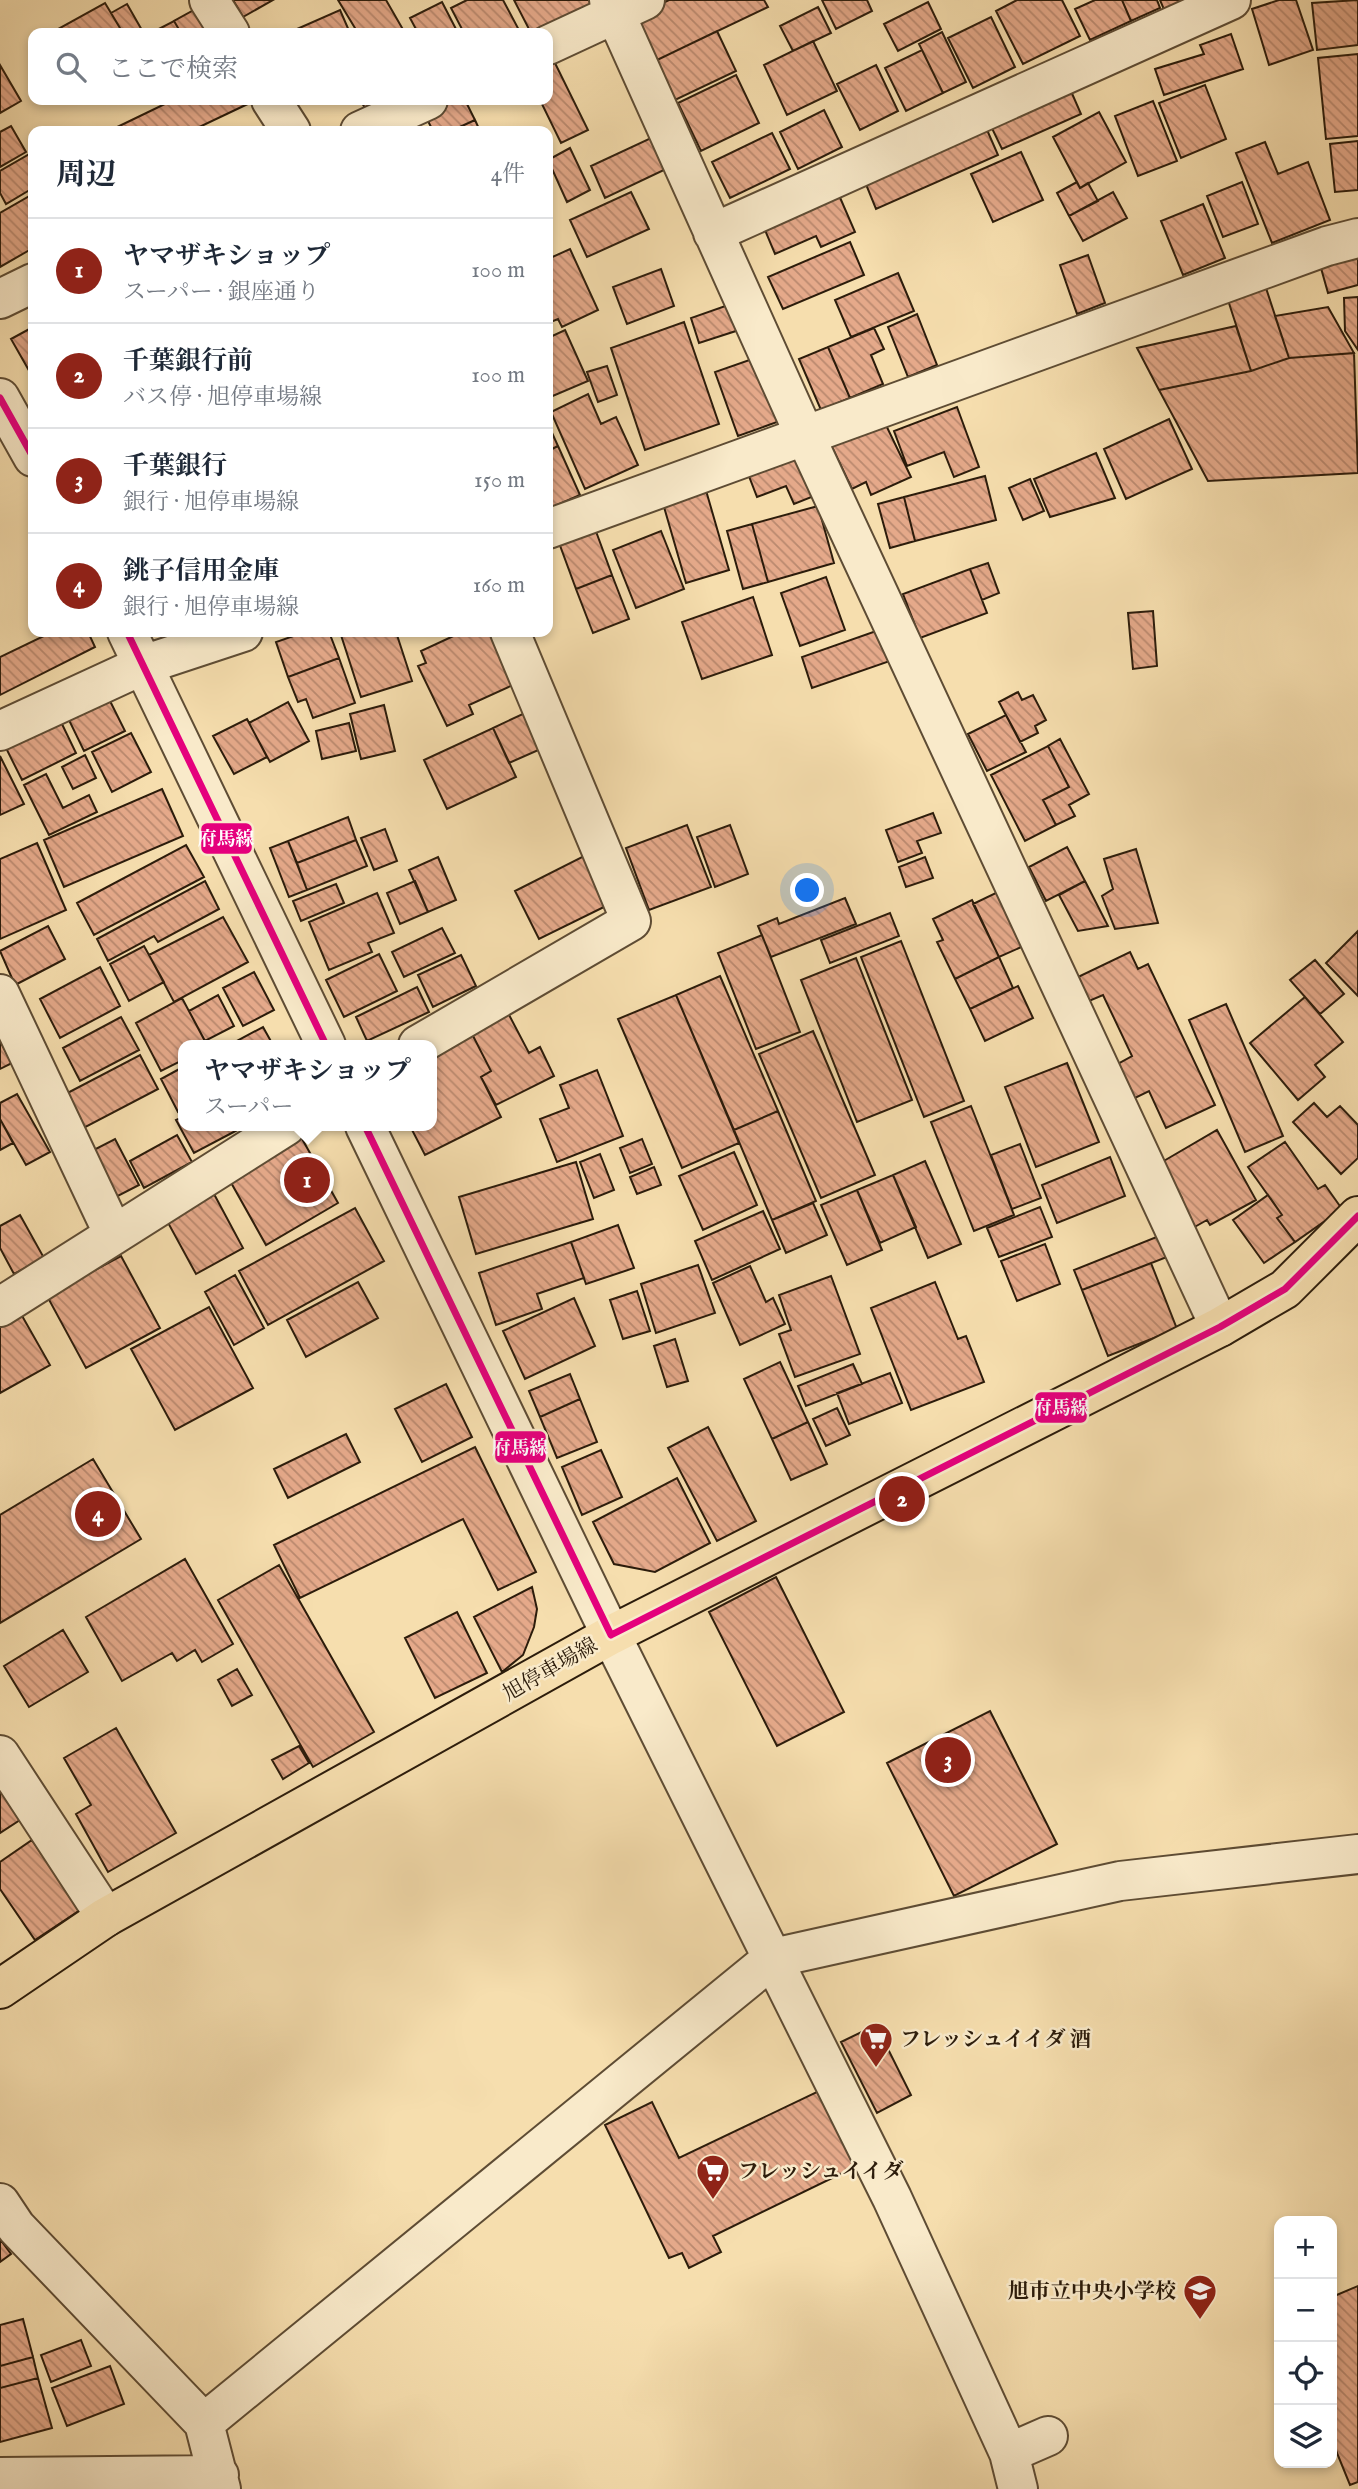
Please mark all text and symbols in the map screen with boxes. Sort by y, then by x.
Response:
search box [28,28,553,105]
icon: search [52,48,90,86]
text: ここで検索 [108,53,238,86]
text: 周辺 [56,157,116,195]
text: 4件 [491,160,525,189]
text: ヤマザキショップ [123,240,330,273]
text: 1 [75,256,83,285]
text: 100 m [471,256,525,285]
text: スーパー · 銀座通り [123,278,320,307]
text: 千葉銀行前 [123,345,253,378]
text: 2 [74,361,84,390]
text: 100 m [471,361,525,390]
text: バス停 · 旭停車場線 [123,383,322,412]
text: 千葉銀行 [123,450,227,483]
text: 3 [75,466,83,495]
text: 150 m [474,466,525,495]
text: 銀行 · 旭停車場線 [123,488,299,517]
text: 銚子信用金庫 [123,555,279,588]
text: 4 [73,571,85,600]
text: 160 m [473,571,525,600]
text: 銀行 · 旭停車場線 [123,593,299,622]
line badge: 府馬線 [200,822,253,855]
text: 府馬線 [197,828,255,852]
your location [790,873,824,907]
popup [178,1040,437,1131]
text: ヤマザキショップ [204,1055,411,1088]
text: スーパー [204,1093,294,1122]
pin: 1 [284,1154,330,1206]
line badge: 府馬線 [1034,1391,1088,1424]
text: 府馬線 [1032,1397,1090,1421]
line badge: 府馬線 [494,1430,547,1464]
text: 府馬線 [491,1437,549,1461]
pin: 2 [879,1473,925,1525]
pin: 4 [75,1488,121,1540]
street label: 旭停車場線 [499,1632,603,1708]
pin: 3 [925,1734,971,1786]
supermarket icon: フレッシュイイダ 酒 [857,2020,895,2069]
place label: フレッシュイイダ 酒 [900,2027,1091,2054]
supermarket icon: フレッシュイイダ [694,2152,732,2201]
place label: フレッシュイイダ [738,2159,903,2186]
map controls [1274,2216,1337,2468]
button: + [1274,2216,1337,2279]
school or university icon: 旭市立中央小学校 [1181,2272,1219,2321]
place label: 旭市立中央小学校 [1008,2279,1176,2306]
button: − [1274,2279,1337,2342]
button: locate [1274,2342,1337,2405]
button: layers [1274,2405,1337,2468]

